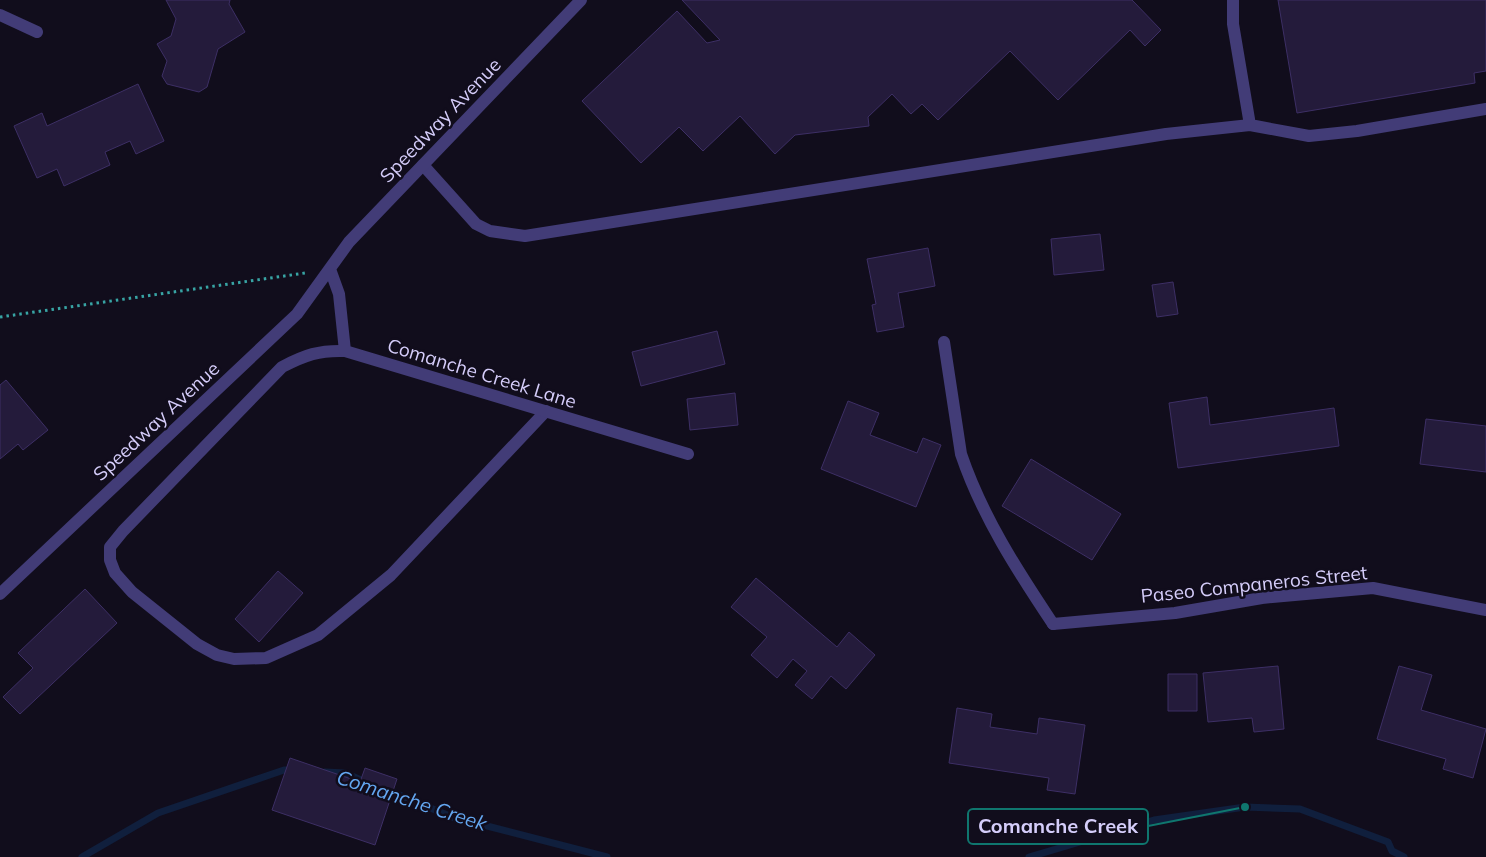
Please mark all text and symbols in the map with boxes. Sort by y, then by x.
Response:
street label: Speedway Avenue [374,53,506,187]
street label: Comanche Creek Lane [384,333,580,413]
street label: Speedway Avenue [88,356,224,486]
street label: Paseo Companeros Street [1140,560,1369,608]
water label: Comanche Creek [334,764,491,836]
callout: Comanche Creek [968,809,1148,844]
text: Comanche Creek [978,813,1139,838]

